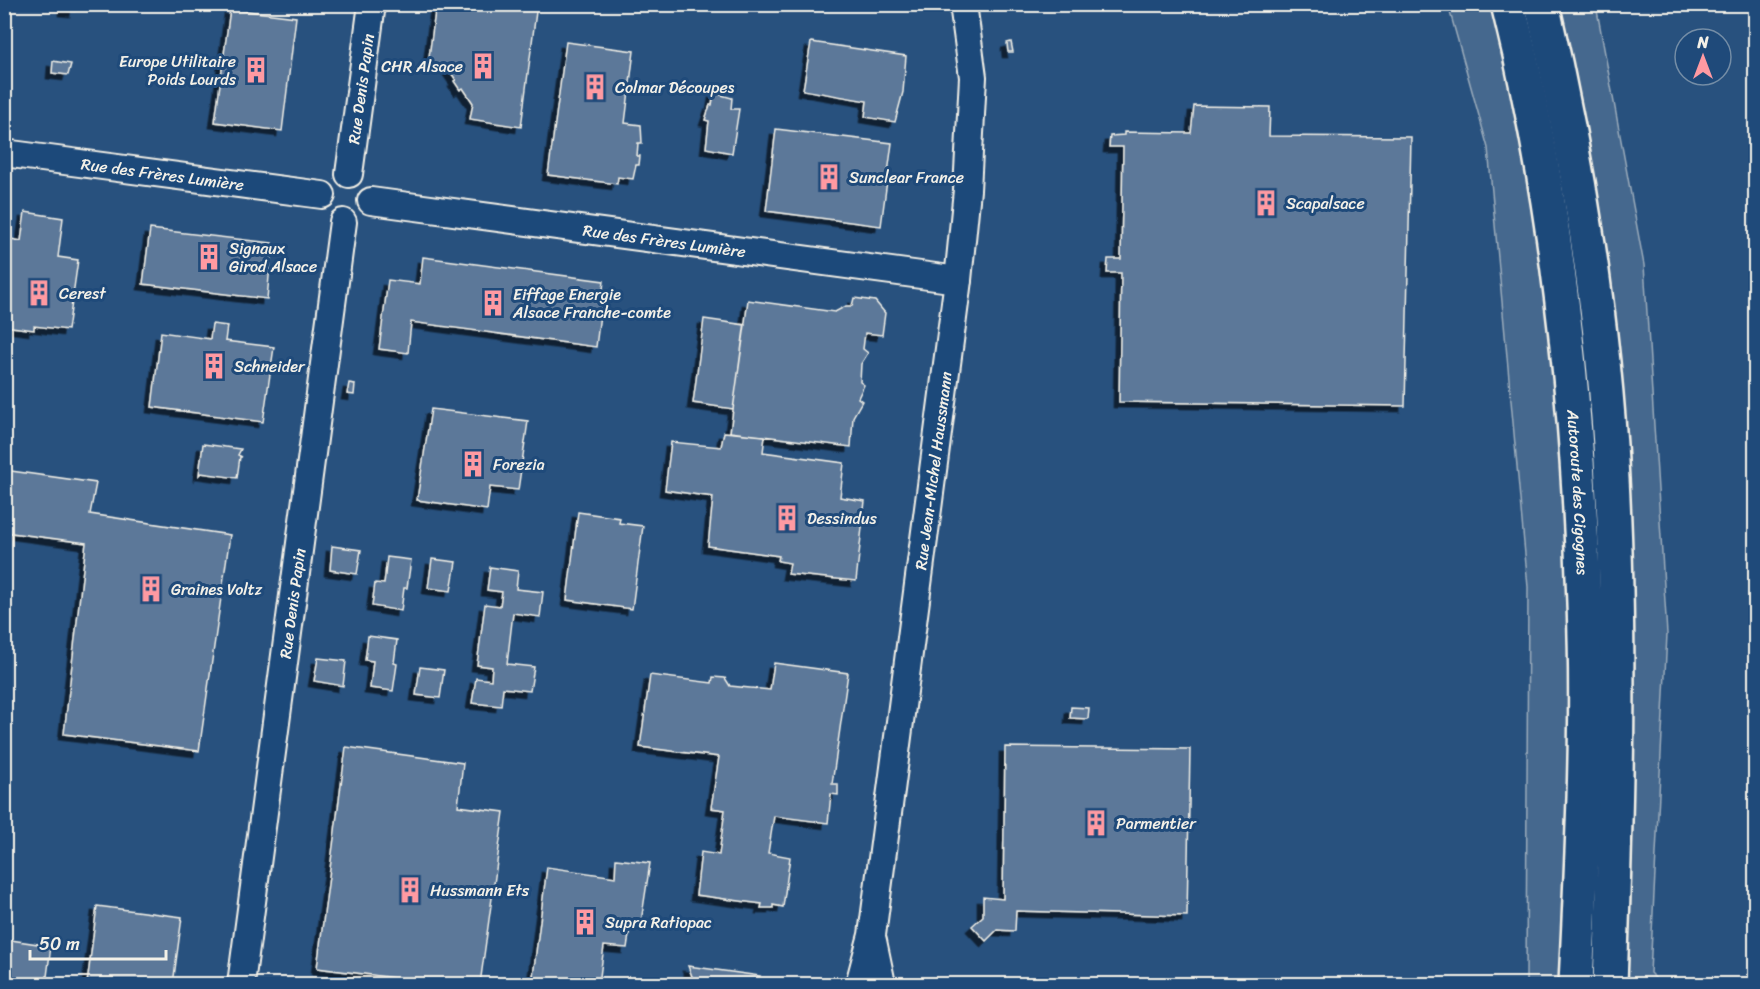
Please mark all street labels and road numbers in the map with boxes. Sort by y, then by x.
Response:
street label: Rue Denis Papin [339,31,383,146]
street label: Rue des Frères Lumière [79,149,246,200]
street label: Rue des Frères Lumière [581,216,747,266]
street label: Rue Jean-Michel Haussmann [906,370,961,572]
street label: Autoroute des Cigognes [1558,407,1597,576]
street label: Rue Denis Papin [271,546,314,661]

